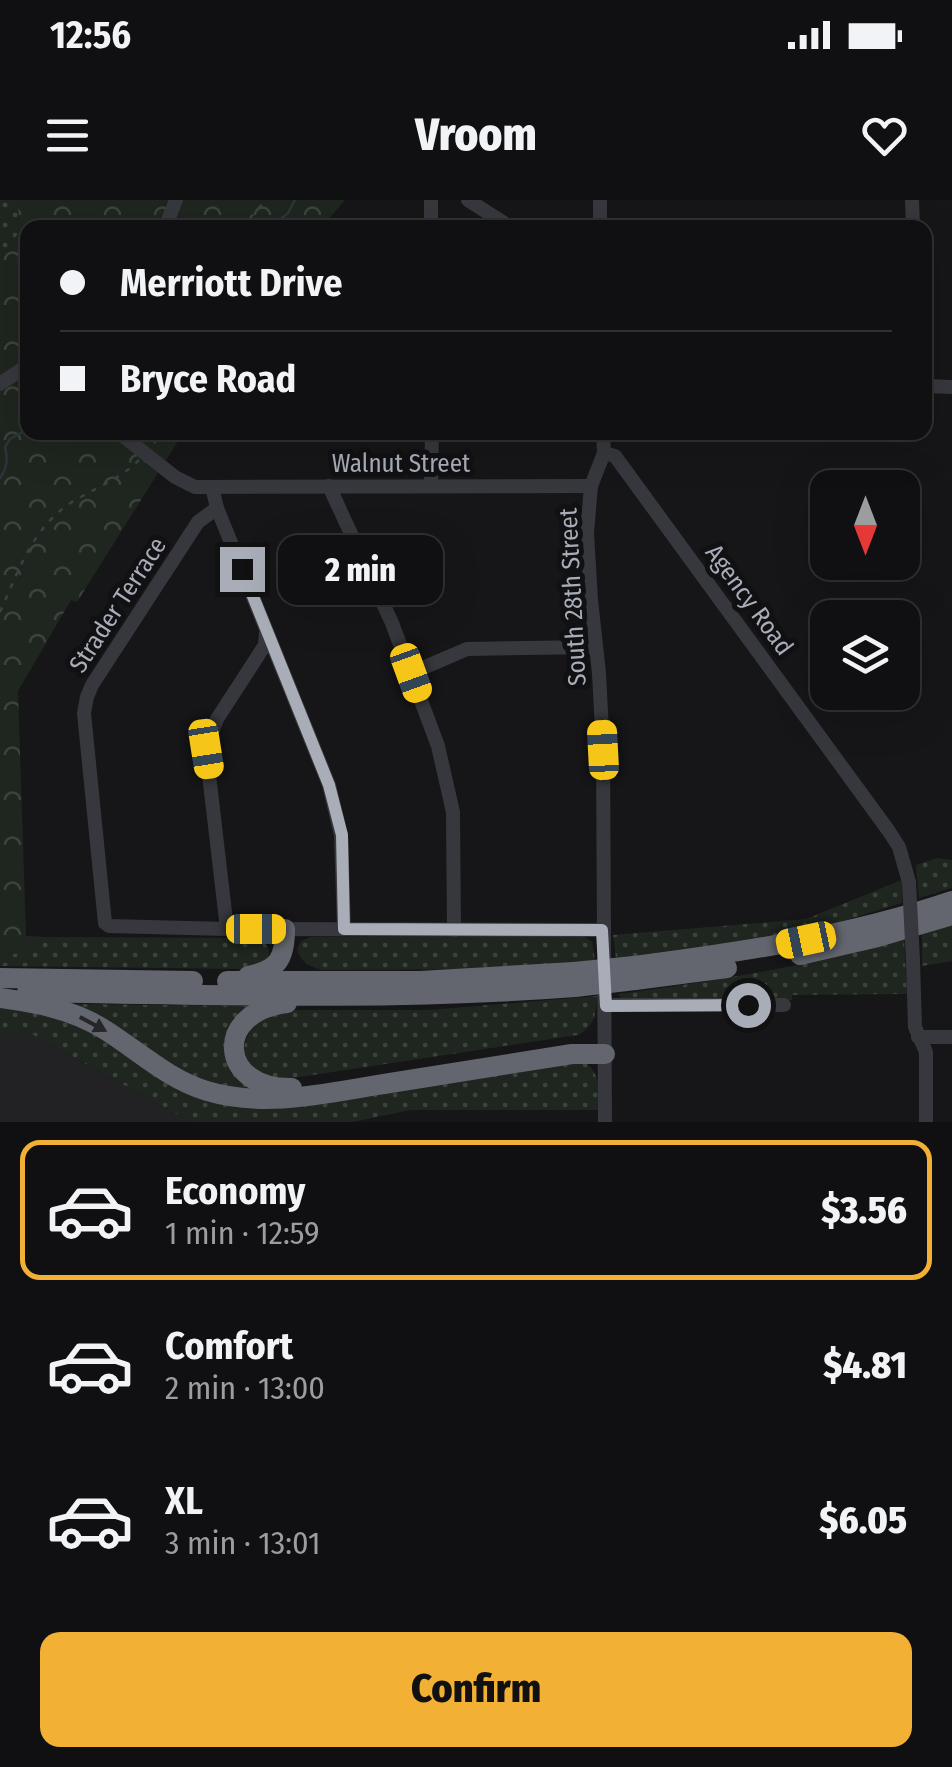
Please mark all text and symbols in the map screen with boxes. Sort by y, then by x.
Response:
text: 12:56 [50,12,131,58]
icon: menu [40,108,95,163]
text: Vroom [415,108,537,162]
icon: heart [857,108,912,163]
text: Merriott Drive [120,260,342,306]
text: Bryce Road [120,356,296,402]
street label: Walnut Street [332,449,471,479]
north arrow [810,470,920,580]
map controls [810,470,920,710]
street label: South 28th Street [553,506,593,687]
street label: Strader Terrace [63,532,173,678]
callout: 2 min [277,534,442,604]
street label: Agency Road [699,539,799,661]
route end [220,547,265,592]
text: 2 min [325,551,396,589]
button: layers [810,600,920,710]
car [387,640,435,706]
car [186,717,226,781]
car [586,719,620,781]
car [226,914,286,944]
car [774,919,838,961]
route start [726,983,771,1028]
one-way arrow [79,1015,107,1032]
icon: car [45,1165,135,1255]
text: Economy [165,1168,305,1214]
text: $3.56 [821,1187,907,1233]
text: 1 min · 12:59 [165,1214,320,1252]
icon: car [45,1320,135,1410]
text: Comfort [165,1323,293,1369]
text: $4.81 [823,1342,907,1388]
text: 2 min · 13:00 [165,1369,325,1407]
icon: car [45,1475,135,1565]
text: XL [165,1478,203,1524]
text: $6.05 [819,1497,907,1543]
text: 3 min · 13:01 [165,1524,320,1562]
button: Confirm [40,1632,912,1747]

